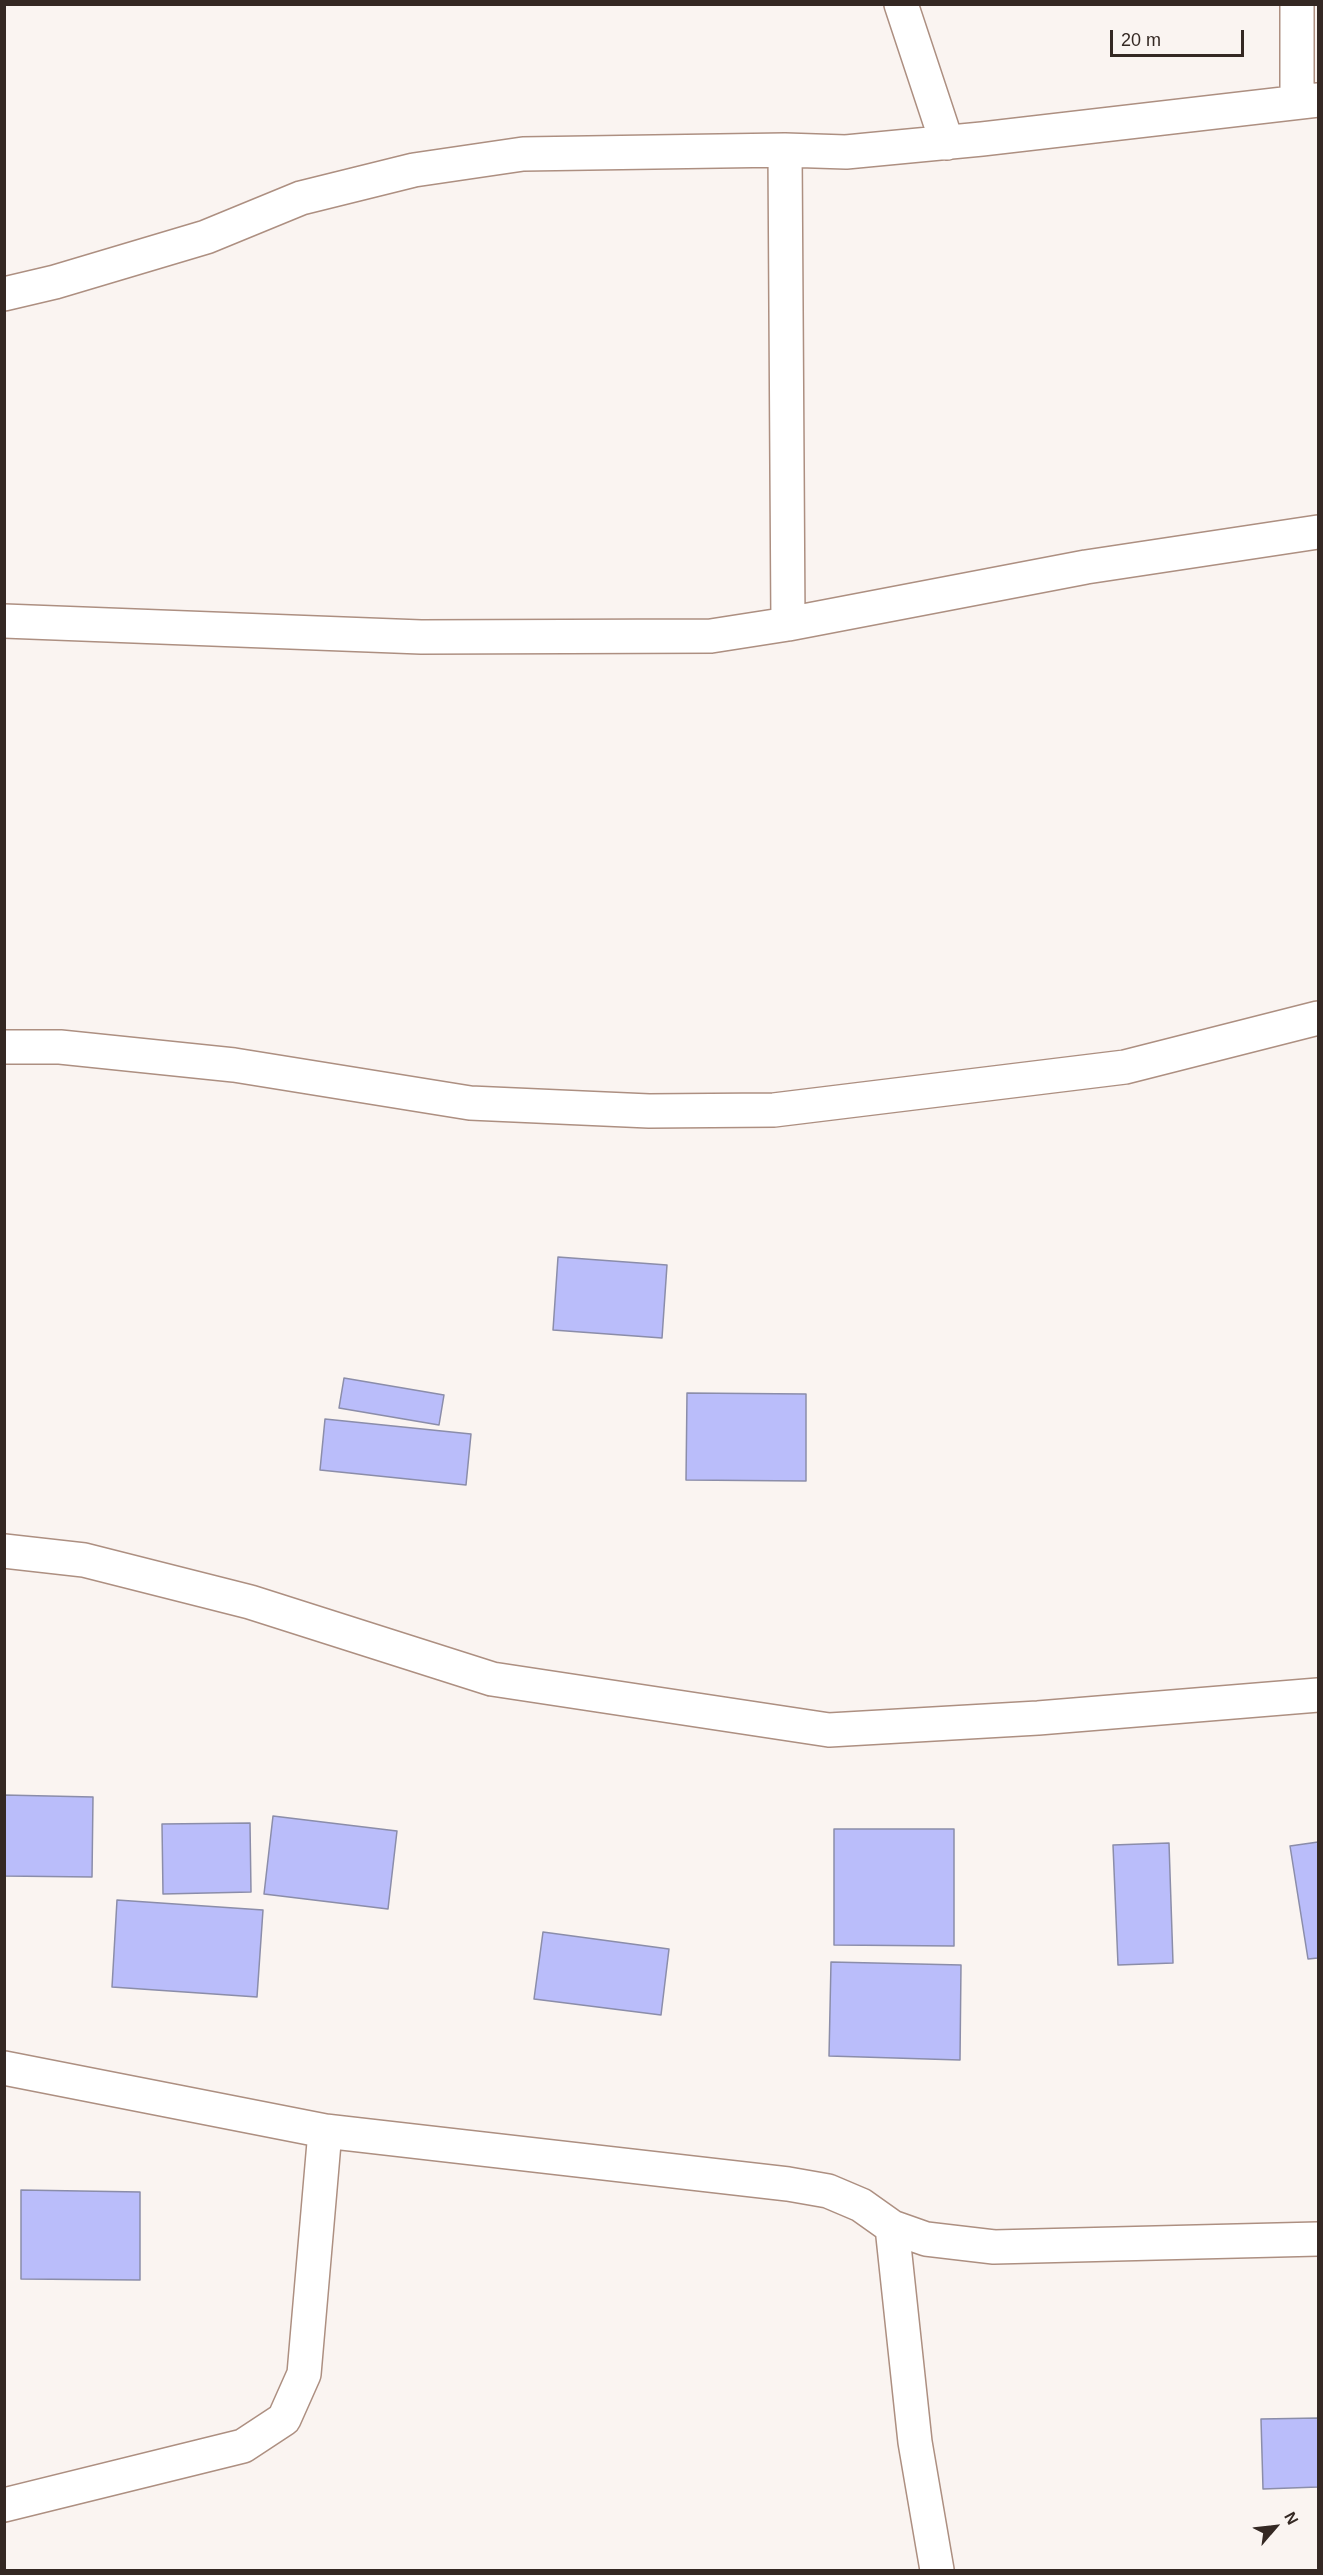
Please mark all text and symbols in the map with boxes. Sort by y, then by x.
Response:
scale bar [1113,18,1246,56]
text: 20 m [1121,30,1161,50]
north arrow [1245,2497,1305,2557]
text: N [1281,2509,1302,2527]

